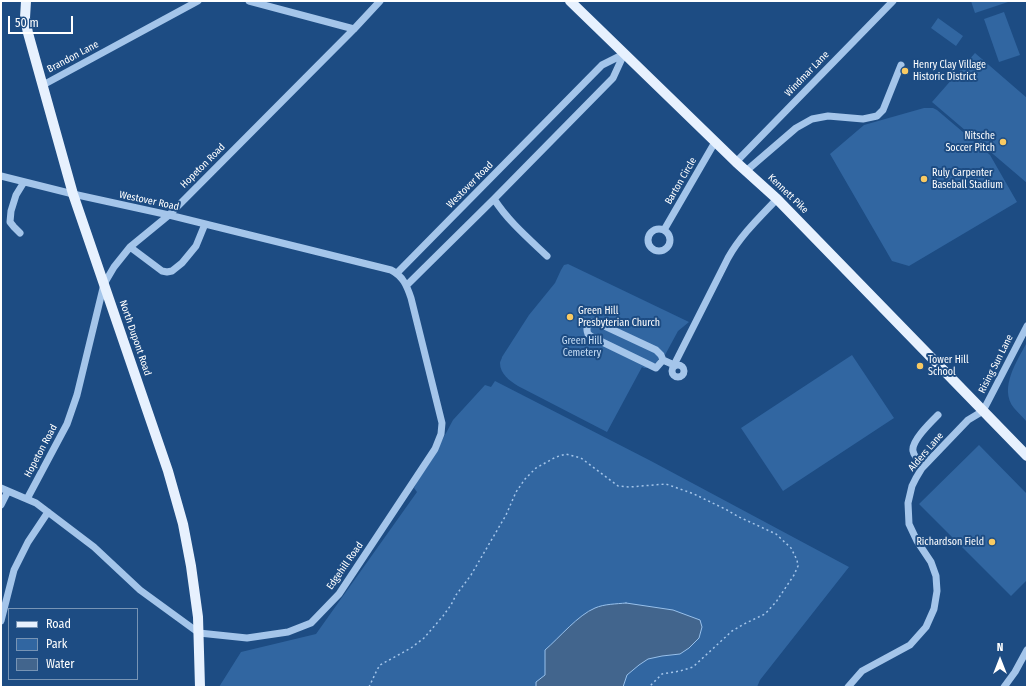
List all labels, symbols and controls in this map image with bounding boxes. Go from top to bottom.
scale bar [10,8,75,34]
text: 50 m [15,16,39,30]
street label: Brandon Lane [45,38,101,76]
street label: Windmar Lane [782,49,832,99]
place label: Henry Clay Village Historic District [913,59,986,82]
marker: Henry Clay Village Historic District [900,66,910,76]
place label: Nitsche Soccer Pitch [945,130,995,154]
marker: Nitsche Soccer Pitch [998,137,1008,147]
street label: Hopeton Road [178,141,228,191]
street label: Barton Circle [663,155,699,207]
street label: Westover Road [444,159,496,211]
place label: Ruly Carpenter Baseball Stadium [932,167,1003,190]
street label: Kennett Pike [765,172,811,216]
marker: Ruly Carpenter Baseball Stadium [919,174,929,184]
street label: Westover Road [118,189,180,213]
street label: North Dupont Road [116,299,154,377]
place label: Green Hill Presbyterian Church [578,305,660,328]
marker: Green Hill Presbyterian Church [565,312,575,322]
street label: Rising Sun Lane [976,333,1016,395]
park label: Green Hill Cemetery [562,335,602,358]
place label: Tower Hill School [928,354,969,378]
marker: Tower Hill School [915,361,925,371]
street label: Hopeton Road [22,422,60,480]
street label: Alders Lane [906,430,946,474]
place label: Richardson Field [916,536,984,548]
marker: Richardson Field [987,537,997,547]
street label: Edgehill Road [324,540,366,592]
legend [8,608,138,680]
text: Road [46,617,71,631]
text: Park [46,637,67,651]
north arrow [980,640,1020,680]
text: N [997,641,1003,654]
text: Water [46,657,74,671]

